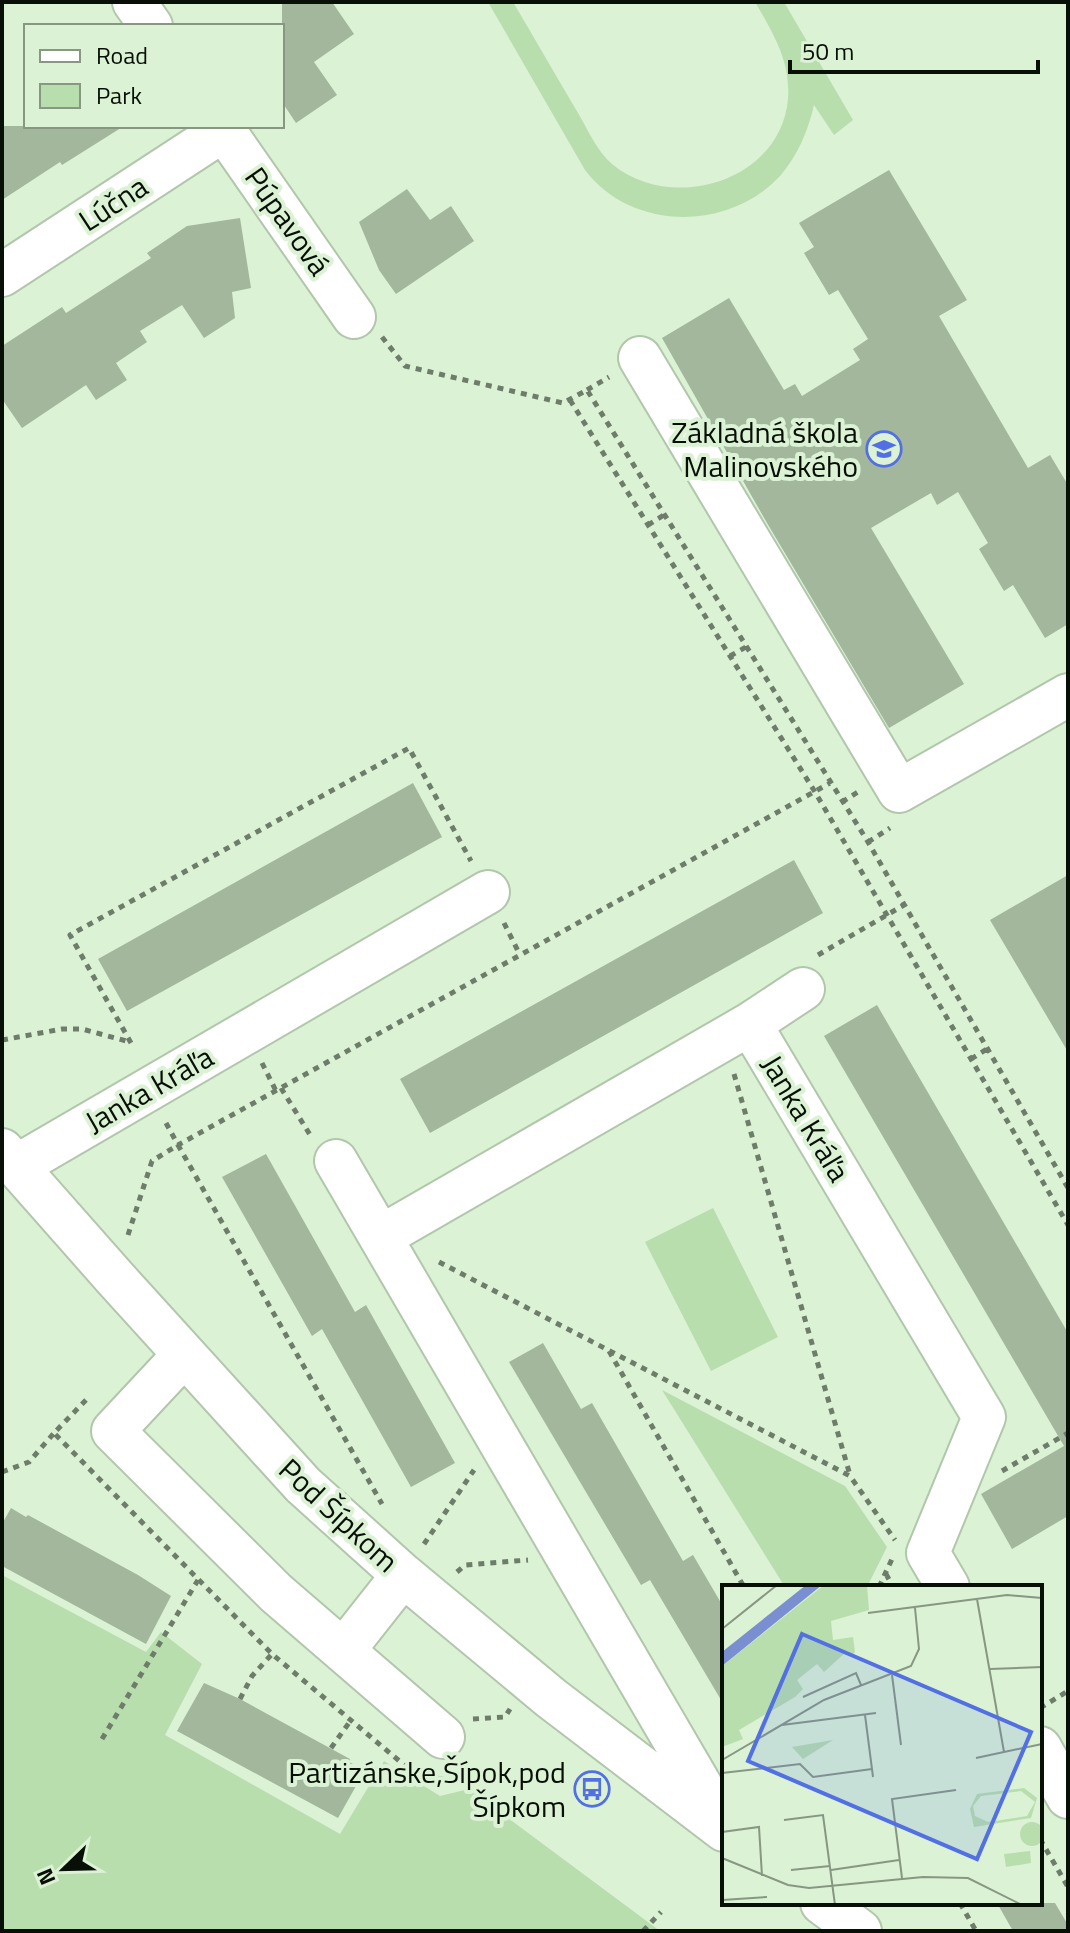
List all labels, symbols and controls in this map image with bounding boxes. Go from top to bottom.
legend [24,24,284,128]
scale bar [790,24,1038,74]
text: 50 m [802,33,854,69]
text: Road [96,37,148,73]
text: Park [96,77,142,113]
street label: Púpavová [234,157,342,285]
street label: Lúčna [69,163,157,243]
place label: Základná škola Malinovského [671,409,858,489]
school or university icon: Základná škola Malinovského [865,430,903,468]
street label: Janka Kráľa [76,1034,222,1144]
street label: Janka Kráľa [750,1046,862,1190]
street label: Pod Šípkom [269,1447,409,1583]
inset map [722,1585,1042,1905]
place label: Partizánske,Šípok,pod Šípkom [288,1749,566,1829]
bus stop icon: Partizánske,Šípok,pod Šípkom [573,1770,611,1808]
north arrow [24,1829,104,1909]
text: N [27,1863,64,1890]

